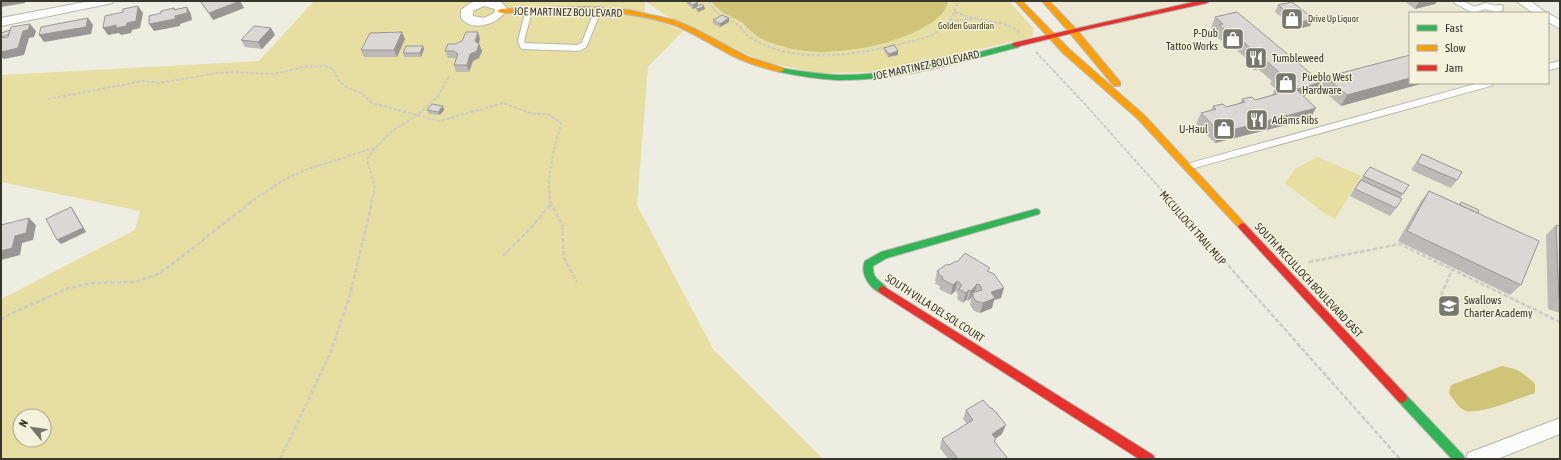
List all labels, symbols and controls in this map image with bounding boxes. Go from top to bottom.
street label: JOE MARTINEZ BOULEVARD [513,5,623,19]
shop icon: Drive Up Liquor [1279,6,1305,32]
legend [1409,12,1549,84]
place label: Drive Up Liquor [1308,14,1359,24]
park label: Golden Guardian [938,21,994,31]
text: Fast [1445,21,1463,35]
shop icon: P-Dub Tattoo Works [1220,26,1246,52]
place label: P-Dub Tattoo Works [1166,27,1218,52]
text: Slow [1445,41,1466,55]
restaurant icon: Tumbleweed [1243,45,1269,71]
street label: JOE MARTINEZ BOULEVARD [871,48,981,82]
place label: Tumbleweed [1272,52,1324,64]
text: Jam [1445,61,1463,75]
shop icon: Pueblo West Hardware [1273,70,1299,96]
place label: Pueblo West Hardware [1302,71,1352,96]
restaurant icon: Adams Ribs [1244,107,1270,133]
place label: Adams Ribs [1272,114,1318,126]
shop icon: U-Haul [1211,116,1237,142]
place label: U-Haul [1179,123,1208,135]
street label: MCCULLOCH TRAIL MUP [1157,188,1229,268]
street label: SOUTH MCCULLOCH BOULEVARD EAST [1253,220,1365,340]
street label: SOUTH VILLA DEL SOL COURT [883,272,987,345]
school or university icon: Swallows Charter Academy [1436,293,1462,319]
place label: Swallows Charter Academy [1464,294,1533,319]
north arrow [12,408,52,448]
text: N [16,417,30,429]

